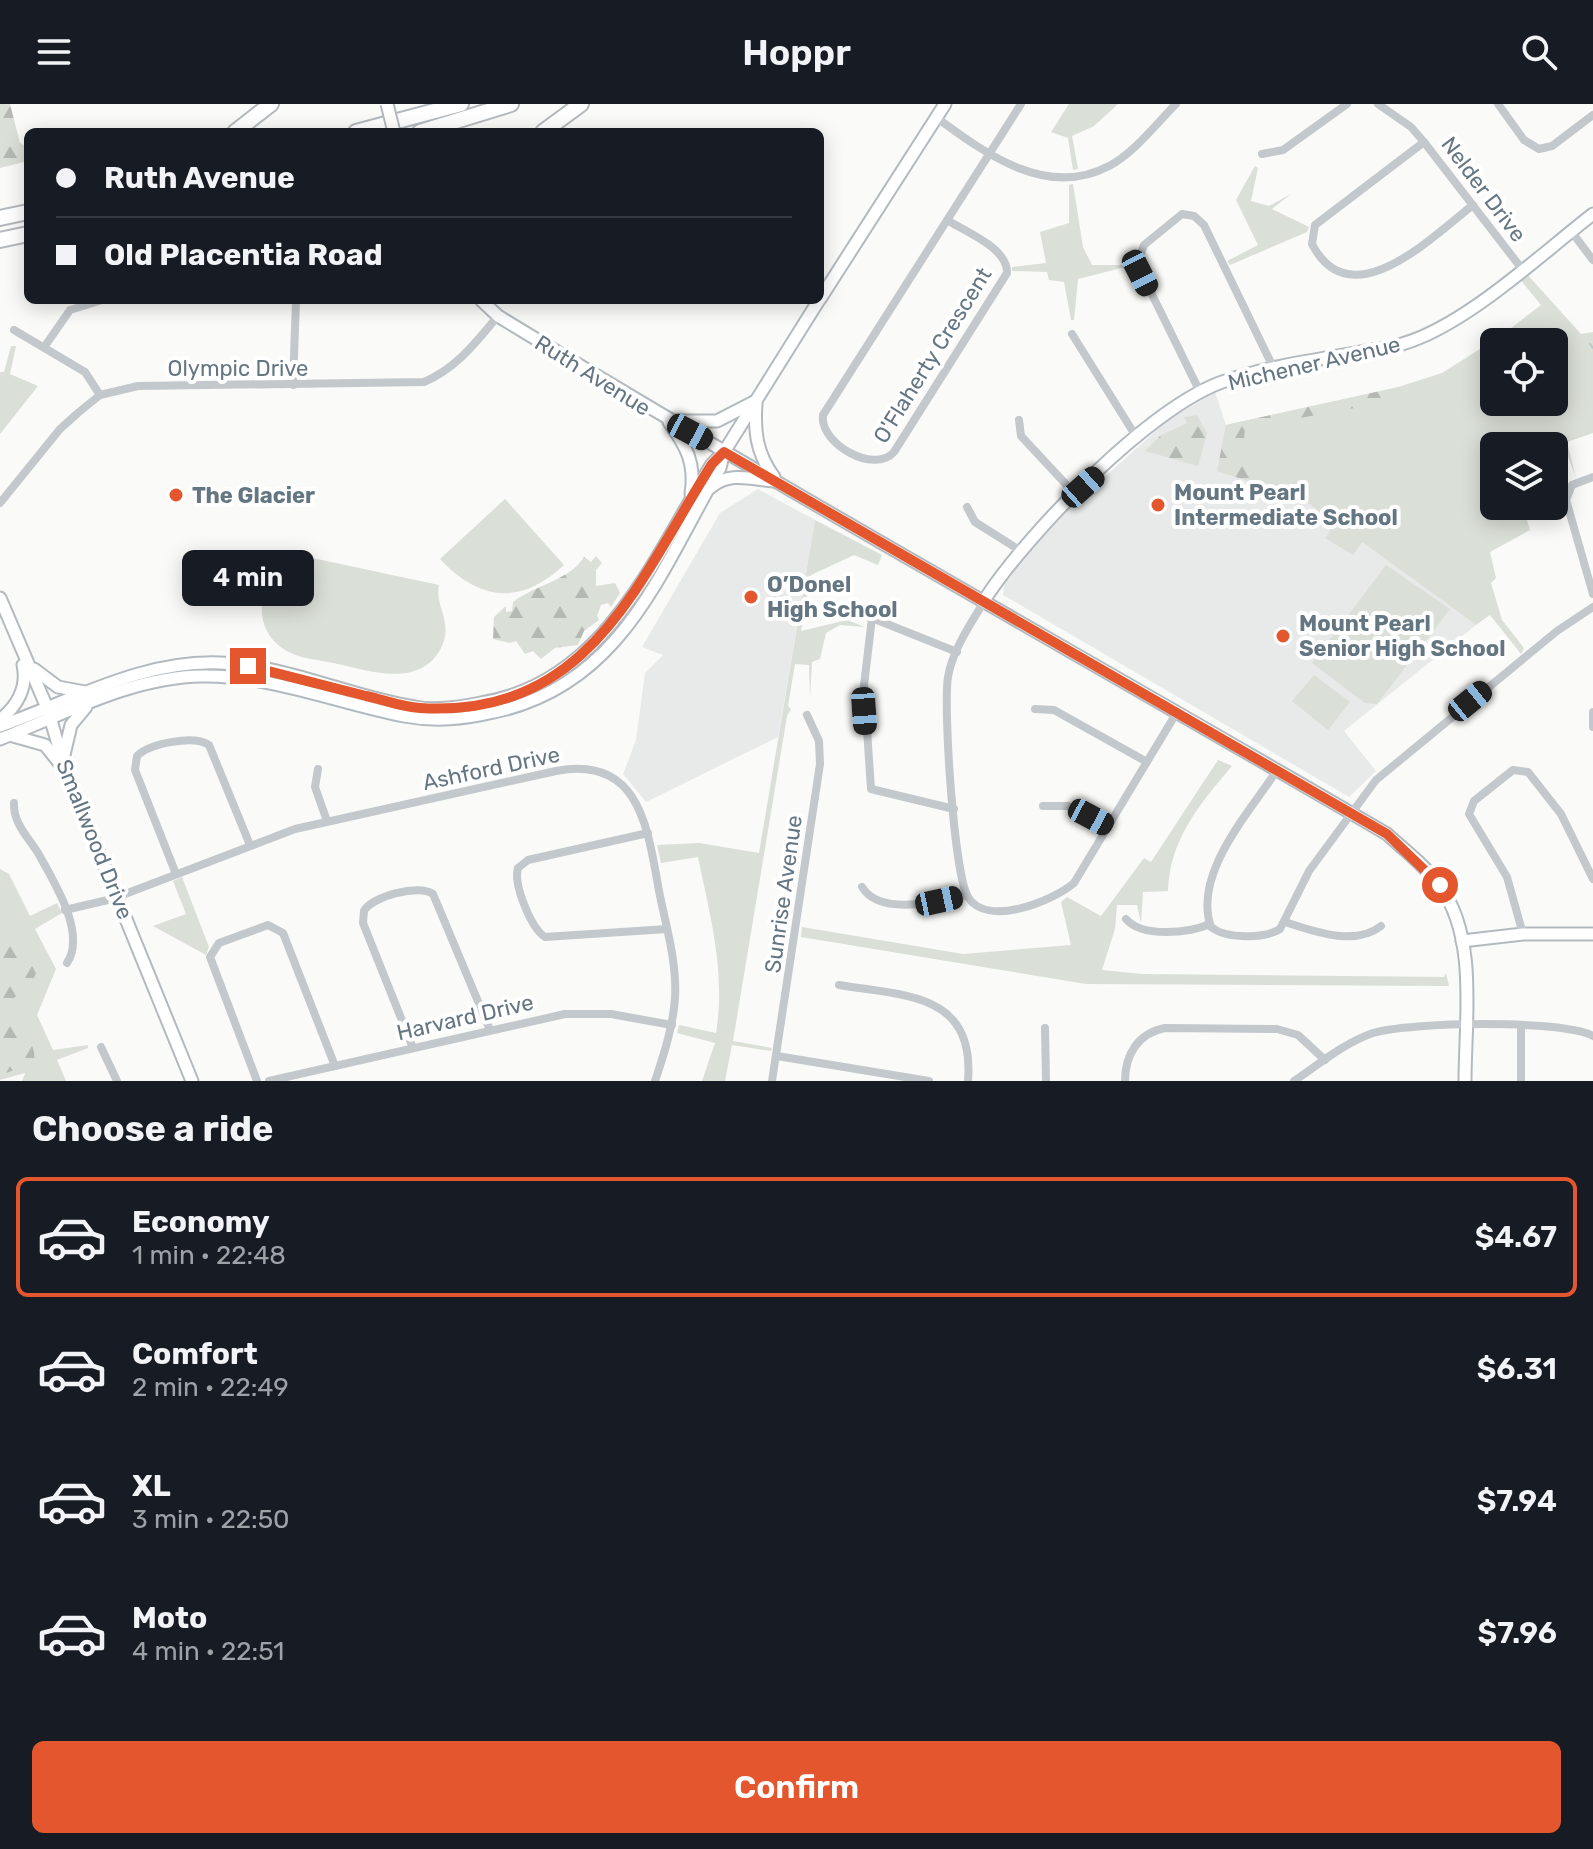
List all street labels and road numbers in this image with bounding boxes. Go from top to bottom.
street label: Nelder Drive [1435,131,1532,247]
street label: O'Flaherty Crescent [867,262,998,448]
street label: Ruth Avenue [530,329,656,422]
street label: Michener Avenue [1225,331,1403,396]
street label: Olympic Drive [168,355,308,382]
street label: Ashford Drive [420,741,562,796]
street label: Smallwood Drive [50,755,139,923]
street label: Sunrise Avenue [759,813,808,975]
street label: Harvard Drive [394,989,536,1046]

